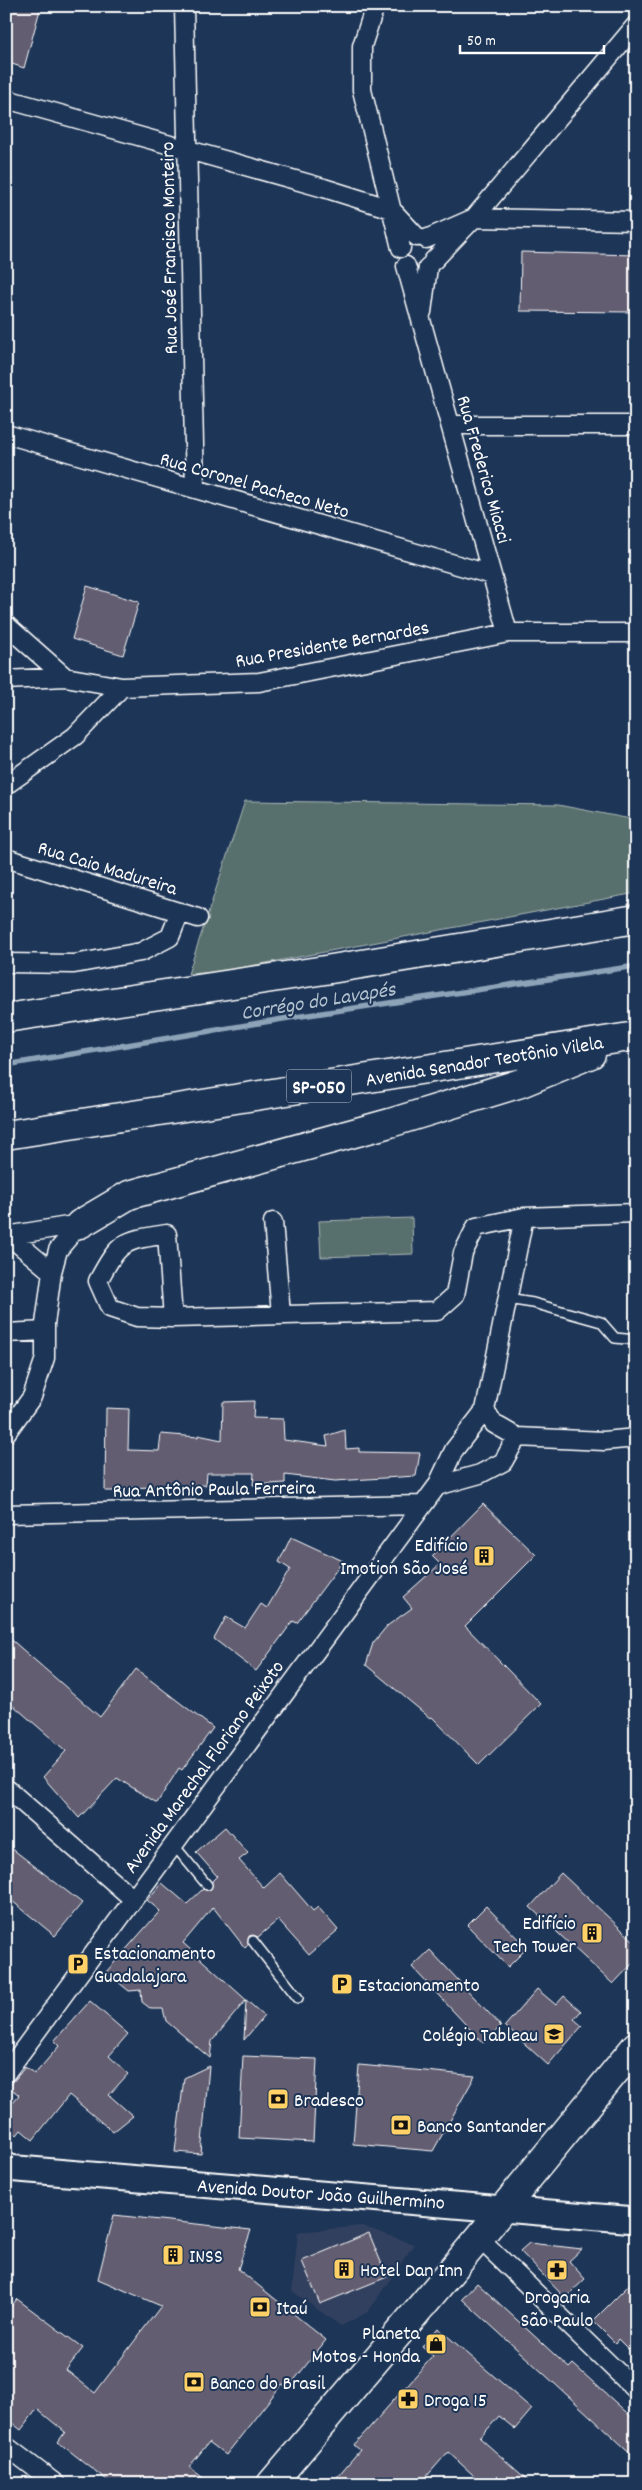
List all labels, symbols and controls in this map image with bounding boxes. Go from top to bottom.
scale bar [460,22,603,54]
text: 50 m [467,31,496,53]
street label: Rua José Francisco Monteiro [155,141,187,355]
street label: Rua Frederico Miacci [448,393,517,547]
street label: Rua Coronel Pacheco Neto [156,446,352,527]
street label: Rua Presidente Bernardes [233,615,432,677]
street label: Rua Caio Madureira [34,835,181,905]
water label: Corrégo do Lavapés [239,976,399,1030]
street label: Avenida Senador Teotônio Vilela [364,1030,606,1096]
road number: SP-050 [286,1070,352,1102]
street label: Rua Antônio Paula Ferreira [112,1475,316,1507]
place label: Edifício Imotion São José [340,1533,468,1584]
building icon: Edifício Imotion São José [472,1544,496,1568]
street label: Avenida Marechal Floriano Peixoto [118,1655,292,1880]
place label: Edifício Tech Tower [493,1911,577,1962]
building icon: Edifício Tech Tower [580,1921,604,1945]
place label: Estacionamento Guadalajara [94,1941,216,1992]
parking icon: Estacionamento Guadalajara [66,1952,90,1976]
parking icon: Estacionamento [330,1972,354,1996]
place label: Estacionamento [358,1973,480,2001]
school or university icon: Colégio Tableau [542,2022,566,2046]
place label: Colégio Tableau [422,2023,538,2051]
bank icon: Bradesco [266,2087,290,2111]
place label: Bradesco [294,2088,364,2116]
bank icon: Banco Santander [389,2113,413,2137]
place label: Banco Santander [417,2114,546,2142]
street label: Avenida Doutor João Guilhermino [196,2173,446,2219]
building icon: INSS [161,2243,185,2267]
place label: INSS [189,2244,223,2272]
building icon: Hotel Dan Inn [332,2257,356,2281]
place label: Hotel Dan Inn [360,2258,463,2286]
pharmacy icon: Drogaria São Paulo [545,2258,569,2282]
place label: Drogaria São Paulo [520,2285,594,2336]
bank icon: Itaú [248,2295,272,2319]
place label: Itaú [276,2296,308,2324]
place label: Planeta Motos - Honda [312,2321,421,2372]
shop icon: Planeta Motos - Honda [424,2332,448,2356]
bank icon: Banco do Brasil [182,2370,206,2394]
place label: Banco do Brasil [210,2371,326,2399]
pharmacy icon: Droga 15 [396,2387,420,2411]
place label: Droga 15 [424,2388,487,2416]

